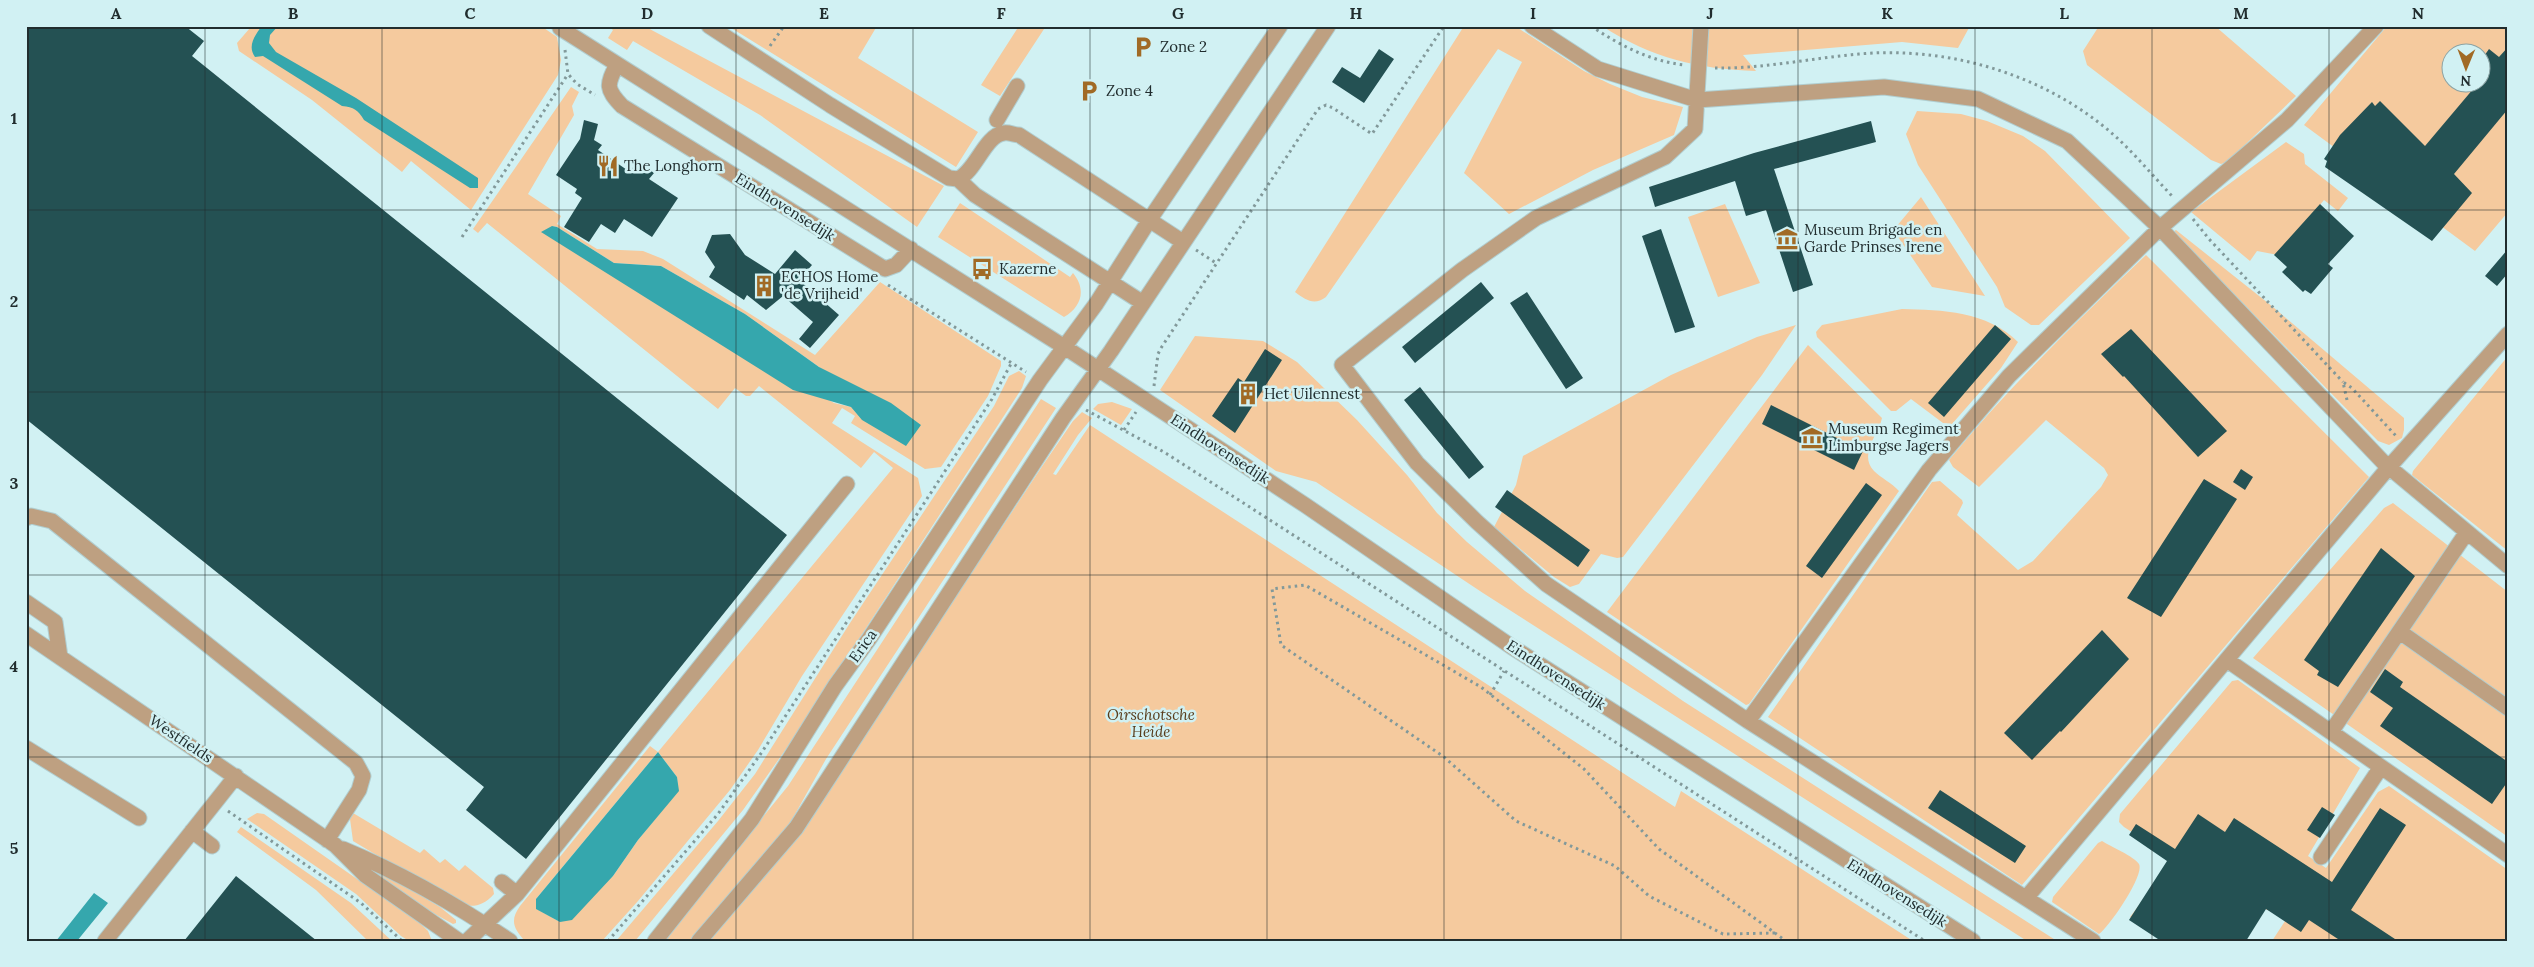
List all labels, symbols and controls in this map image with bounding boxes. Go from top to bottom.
text: A [111,3,122,23]
text: B [288,3,299,23]
text: C [464,3,476,23]
text: D [641,3,653,23]
text: E [819,3,829,23]
text: F [996,3,1006,23]
text: G [1172,3,1184,23]
text: H [1350,3,1363,23]
text: I [1530,3,1536,23]
text: J [1706,3,1714,23]
text: K [1881,3,1893,23]
text: L [2059,3,2069,23]
text: M [2233,3,2249,23]
text: N [2412,3,2424,23]
parking icon: Zone 2 [1130,34,1156,60]
place label: Zone 2 [1160,37,1207,56]
north arrow [2442,42,2492,92]
text: N [2460,72,2471,90]
parking icon: Zone 4 [1076,78,1102,104]
place label: Zone 4 [1106,81,1153,100]
text: 1 [11,108,17,128]
restaurant icon: The Longhorn [595,153,621,179]
place label: The Longhorn [624,156,723,175]
street label: Eindhovensedijk [732,168,839,245]
place label: Museum Brigade en Garde Prinses Irene [1804,220,1942,256]
museum icon: Museum Brigade en Garde Prinses Irene [1774,226,1800,252]
bus stop icon: Kazerne [969,256,995,282]
place label: Kazerne [999,259,1056,278]
place label: ECHOS Home 'de Vrijheid' [781,267,878,303]
building icon: ECHOS Home 'de Vrijheid' [751,273,777,299]
text: 2 [10,291,18,311]
building icon: Het Uilennest [1235,381,1261,407]
place label: Het Uilennest [1264,384,1360,403]
street label: Eindhovensedijk [1167,410,1273,488]
place label: Museum Regiment Limburgse Jagers [1828,419,1959,455]
museum icon: Museum Regiment Limburgse Jagers [1799,425,1825,451]
text: 3 [10,473,19,493]
street label: Erica [845,625,881,666]
street label: Eindhovensedijk [1503,636,1609,714]
text: 4 [10,656,19,676]
park label: Oirschotsche Heide [1107,705,1195,741]
street label: Westfields [146,710,217,767]
text: 5 [10,838,19,858]
street label: Eindhovensedijk [1844,854,1951,931]

